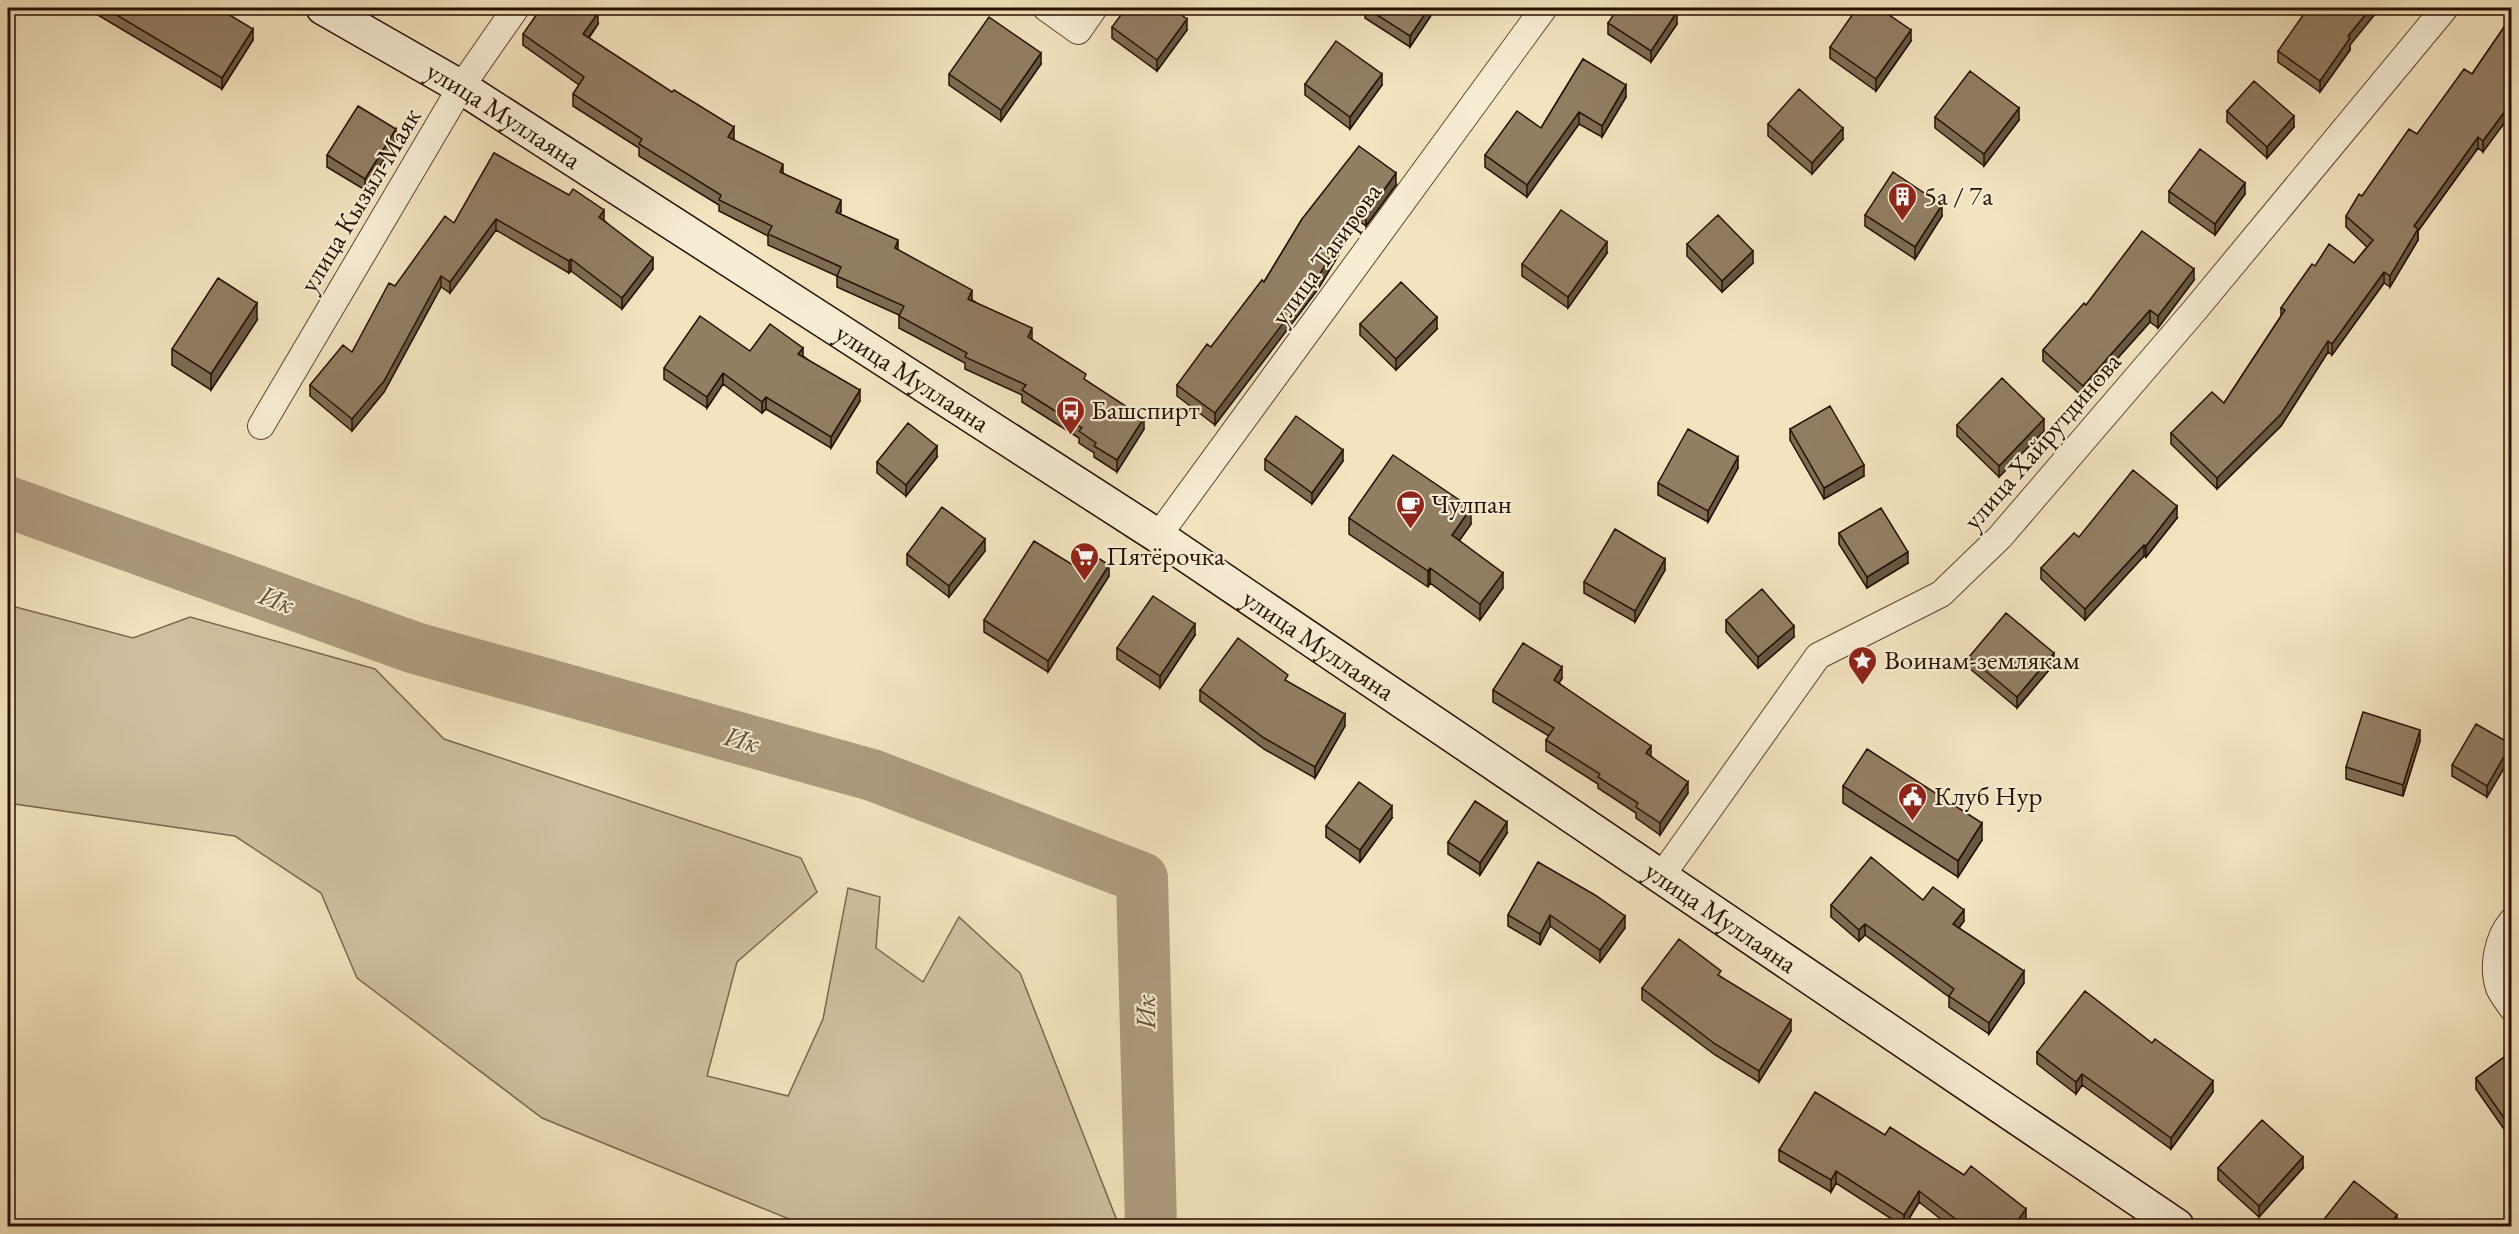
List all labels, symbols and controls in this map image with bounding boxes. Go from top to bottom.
street label: улица Муллаяна [420,53,588,177]
street label: улица Кызыл-Маяк [291,101,429,299]
street label: улица Тагирова [1262,175,1389,332]
place label: 5а / 7а [1924,178,1993,213]
building icon: 5а / 7а [1887,180,1919,222]
street label: улица Муллаяна [829,315,997,440]
street label: улица Хайрутдинова [1955,344,2129,537]
place label: Башспирт [1091,392,1200,427]
bus stop icon: Башспирт [1054,394,1086,436]
place label: Чулпан [1431,486,1512,521]
cafe icon: Чулпан [1394,488,1426,530]
place label: Пятёрочка [1106,538,1225,573]
supermarket icon: Пятёрочка [1069,540,1101,582]
water label: Ик [254,576,300,622]
street label: улица Муллаяна [1236,580,1402,708]
place label: Воинам-землякам [1884,642,2080,677]
place icon: Воинам-землякам [1847,644,1879,686]
water label: Ик [720,717,764,761]
place label: Клуб Нур [1934,778,2043,813]
public building icon: Клуб Нур [1897,780,1929,822]
street label: улица Муллаяна [1638,853,1804,981]
water label: Ик [1127,994,1163,1031]

